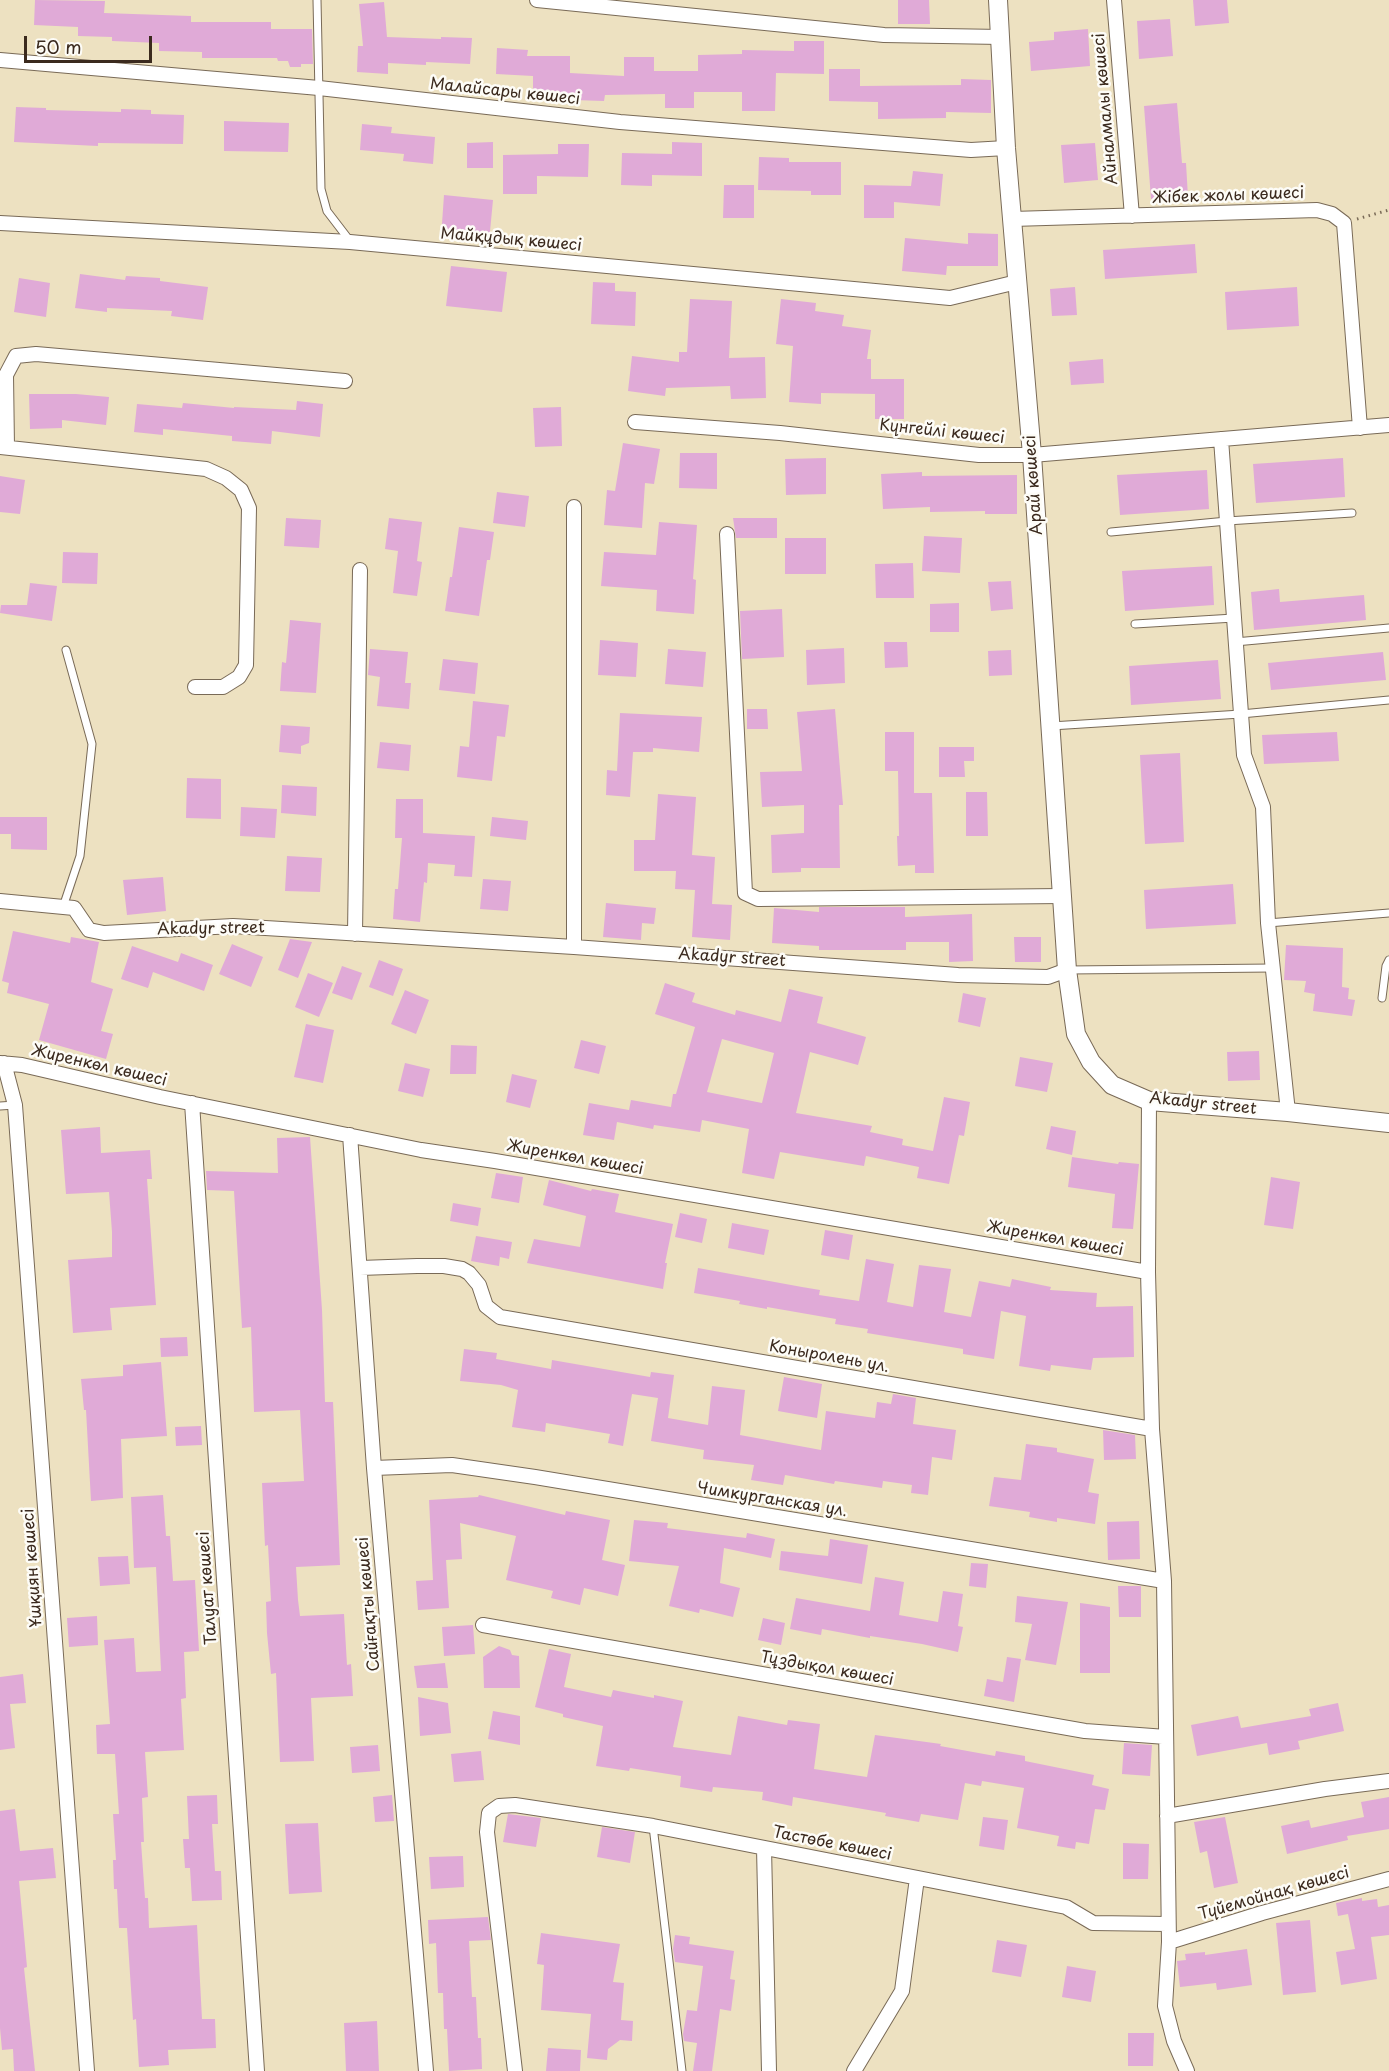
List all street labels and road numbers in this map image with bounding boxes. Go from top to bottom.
street label: Айналмалы көшесі [1090,32,1122,186]
street label: Малайсары көшесі [429,75,581,109]
street label: Жібек жолы көшесі [1151,184,1305,208]
street label: Майқұдық көшесі [440,224,582,256]
street label: Күнгейлі көшесі [879,416,1005,448]
street label: Арай көшесі [1021,434,1047,536]
street label: Akadyr street [157,918,265,940]
street label: Akadyr street [678,945,786,971]
street label: Жиренкөл көшесі [29,1041,169,1091]
street label: Akadyr street [1149,1089,1257,1119]
street label: Жиренкөл көшесі [505,1137,645,1179]
street label: Жиренкөл көшесі [985,1218,1125,1260]
street label: Коныролень ул. [767,1337,891,1377]
street label: Чимкурганская ул. [695,1479,849,1521]
street label: Ұшқиян көшесі [19,1508,47,1628]
street label: Талуат көшесі [194,1531,222,1645]
street label: Сайғақты көшесі [354,1536,384,1672]
street label: Тұздықол көшесі [759,1648,895,1690]
street label: Тастөбе көшесі [771,1823,893,1865]
street label: Түйемойнақ көшесі [1196,1863,1352,1925]

